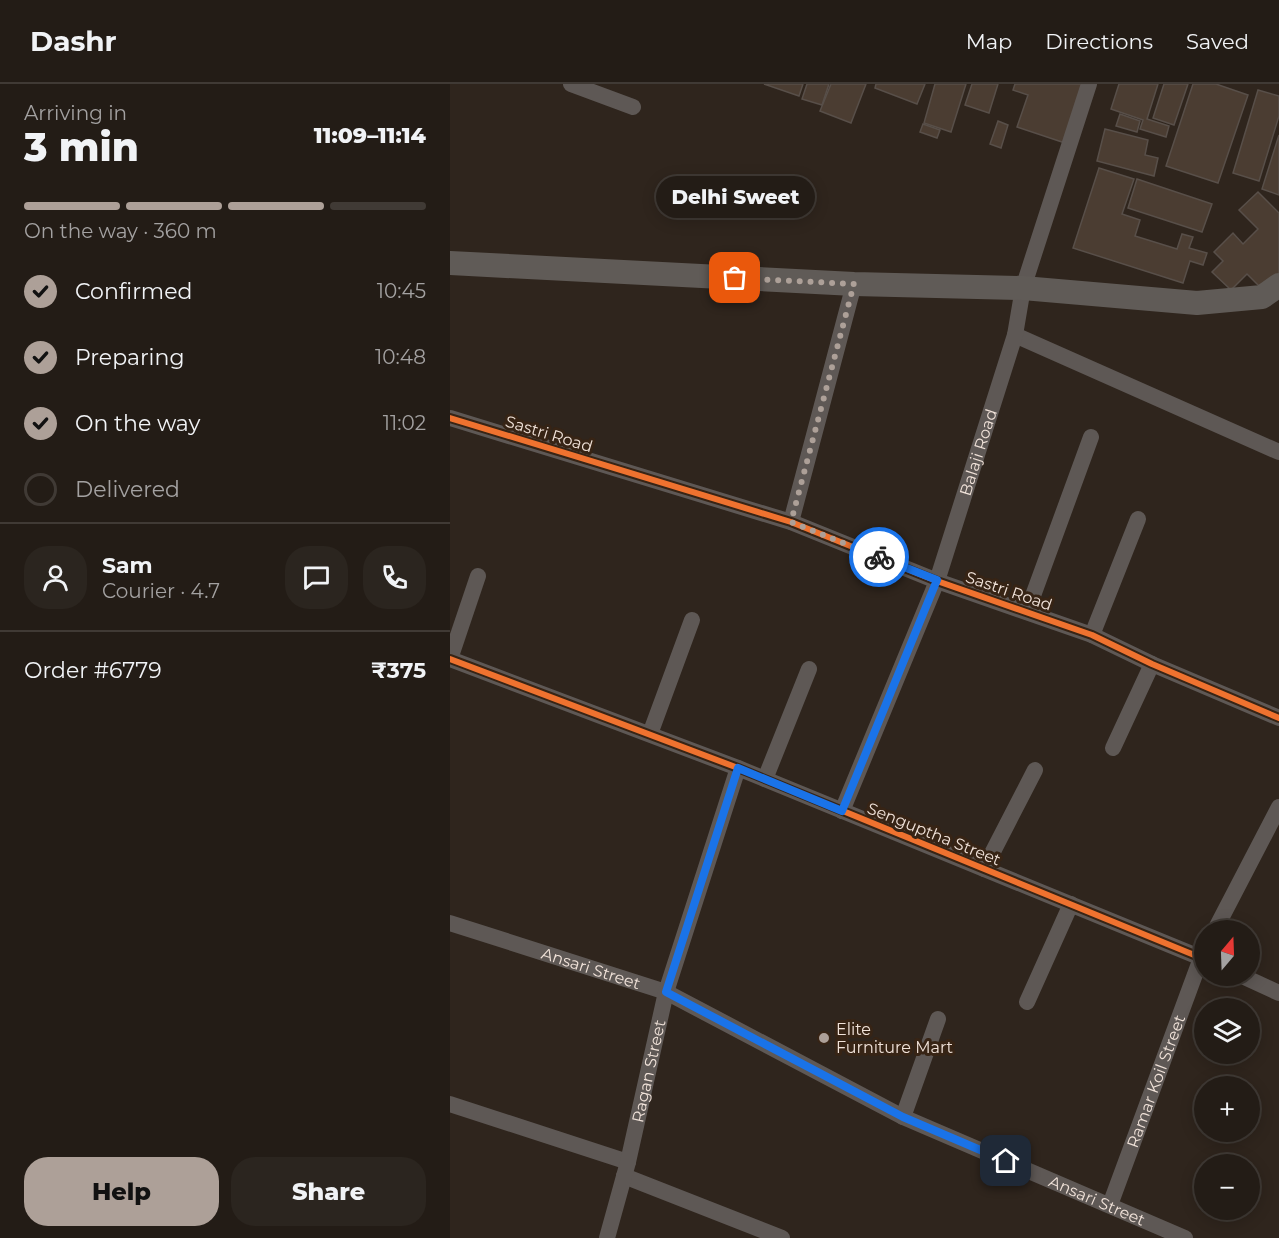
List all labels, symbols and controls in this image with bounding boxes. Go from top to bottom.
text: Dashr [30,24,117,58]
text: Map [966,29,1012,54]
text: Directions [1045,29,1153,54]
text: Saved [1186,29,1249,54]
text: Arriving in [24,101,127,125]
text: 11:09–11:14 [314,122,426,149]
text: 3 min [24,123,139,171]
callout: Delhi Sweet [656,176,814,218]
text: Delhi Sweet [672,185,799,209]
text: On the way · 360 m [24,219,217,243]
pin [709,252,760,303]
icon: bag [718,261,751,294]
icon: check [24,275,57,308]
text: Confirmed [75,278,192,305]
text: 10:45 [377,279,426,303]
icon: check [24,341,57,374]
text: Preparing [75,344,184,371]
text: 10:48 [375,345,426,369]
street label: Balaji Road [955,406,1001,498]
icon: check [24,407,57,440]
text: On the way [75,410,200,437]
text: 11:02 [383,411,426,435]
street label: Sastri Road [503,412,595,456]
text: Delivered [75,476,180,503]
courier [849,527,909,587]
icon: bike [863,541,896,574]
button: person [24,546,87,609]
button: chat [285,546,348,609]
button: phone [363,546,426,609]
text: Sam [102,552,153,579]
street label: Sastri Road [963,567,1055,615]
text: Courier · 4.7 [102,579,220,603]
text: Order #6779 [24,657,162,684]
text: ₹375 [371,657,426,684]
street label: Senguptha Street [865,799,1004,870]
north arrow [1194,920,1260,986]
map controls [1194,920,1260,1220]
street label: Ansari Street [539,943,643,993]
button: layers [1194,998,1260,1064]
street label: Ramar Koil Street [1122,1012,1189,1150]
street label: Ragan Street [628,1017,669,1124]
place label: Elite Furniture Mart [836,1020,954,1057]
marker: Elite Furniture Mart [817,1031,831,1045]
button: + [1194,1076,1260,1142]
pin [980,1135,1031,1186]
icon: home [989,1144,1022,1177]
button: − [1194,1154,1260,1220]
button: Help [24,1157,219,1226]
button: Share [231,1157,426,1226]
street label: Ansari Street [1046,1171,1149,1230]

